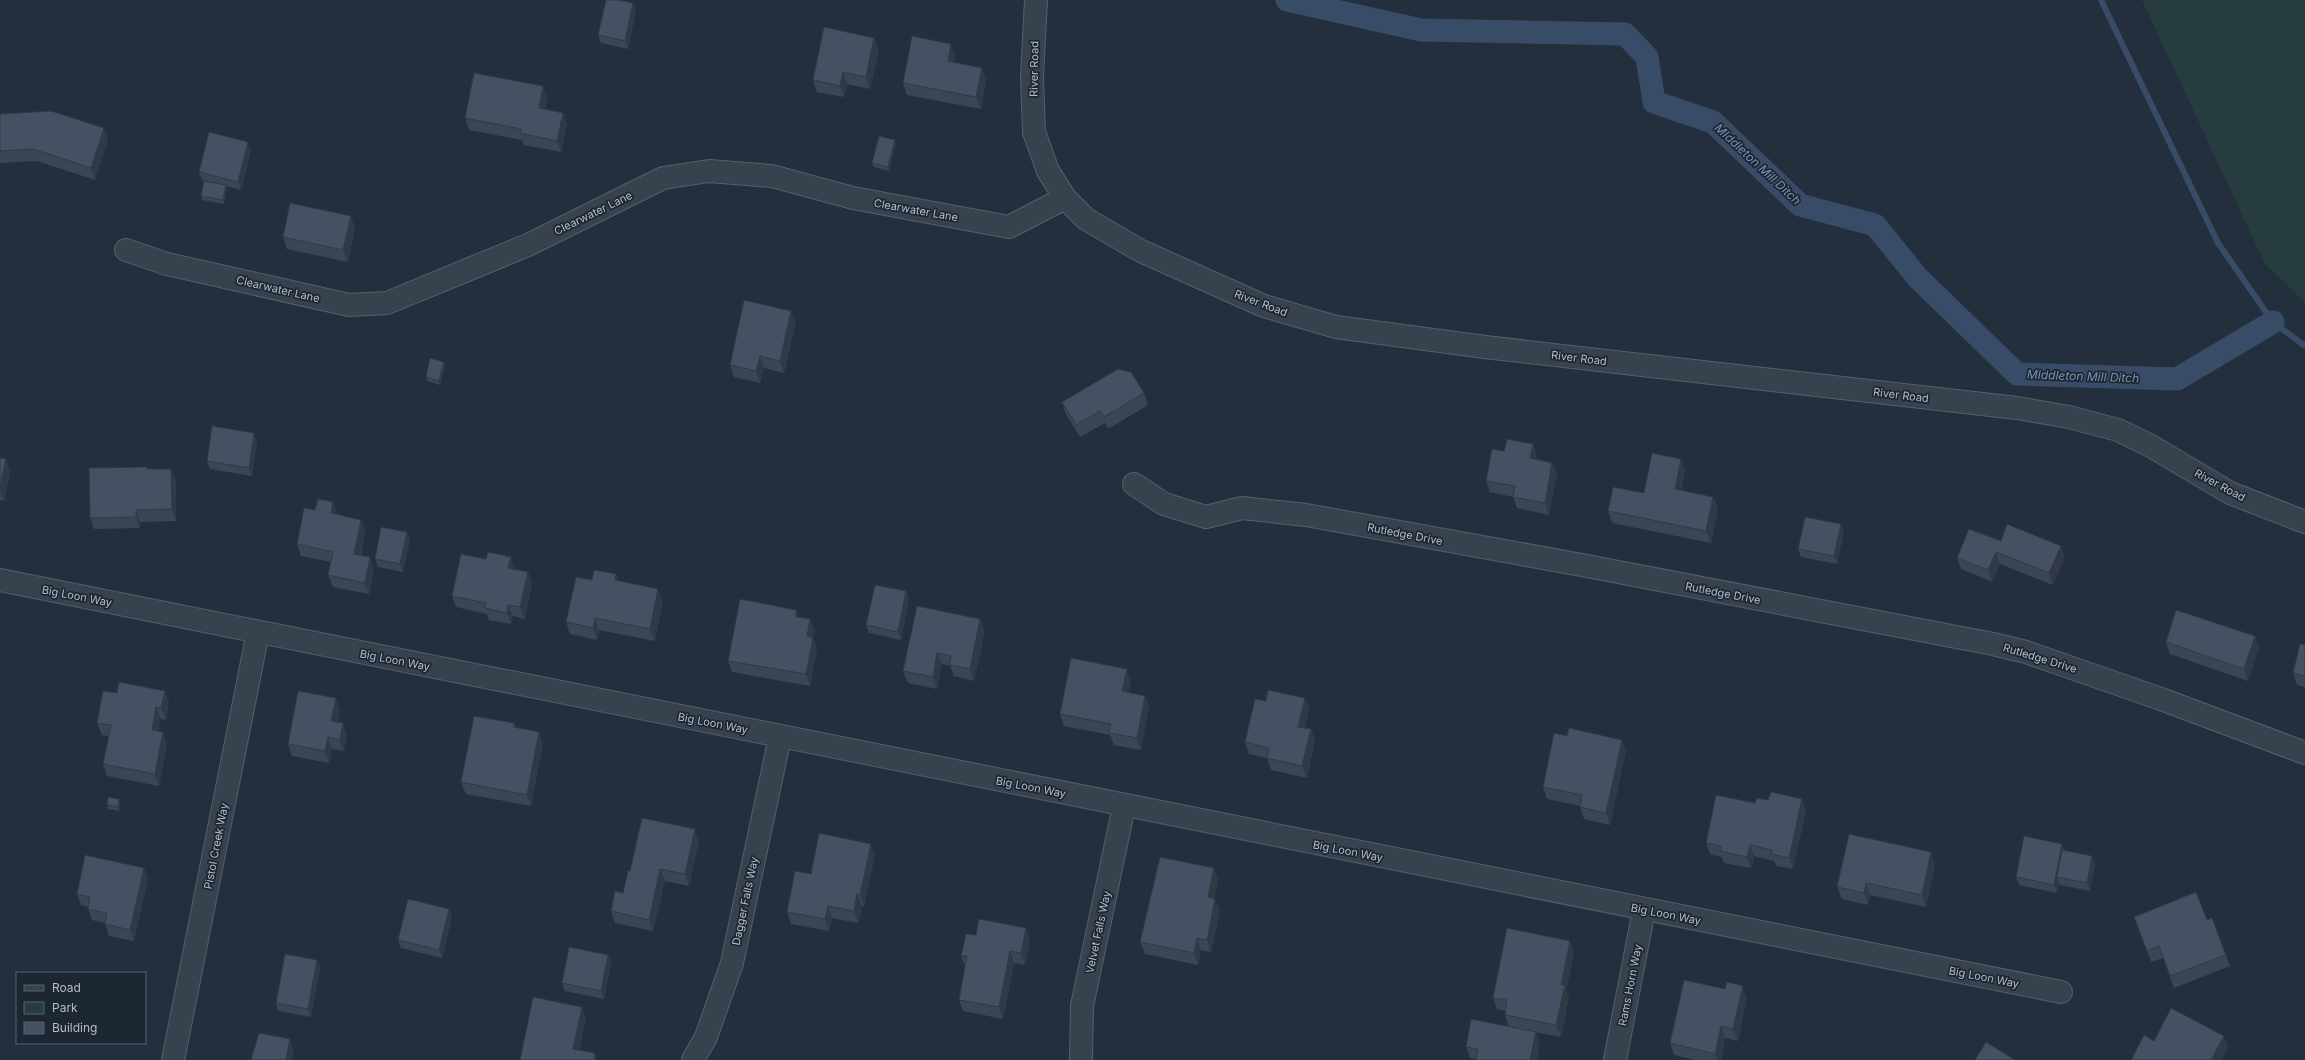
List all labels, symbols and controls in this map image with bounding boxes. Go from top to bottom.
street label: River Road [1027,41,1041,97]
water label: MIddleton Mill Ditch [1712,120,1804,208]
street label: Clearwater Lane [552,188,634,238]
street label: Clearwater Lane [873,196,959,224]
street label: Clearwater Lane [235,273,321,305]
street label: River Road [1232,286,1290,320]
street label: River Road [1550,348,1608,368]
water label: MIddleton Mill Ditch [2027,367,2139,385]
street label: River Road [1872,385,1930,405]
street label: River Road [2192,466,2248,504]
street label: Rutledge Drive [1366,520,1444,548]
street label: Rutledge Drive [1684,579,1762,607]
street label: Big Loon Way [41,582,113,610]
street label: Rutledge Drive [2001,640,2079,676]
street label: Big Loon Way [359,646,431,674]
street label: Big Loon Way [677,709,749,737]
street label: Big Loon Way [995,773,1067,801]
street label: Pistol Creek Way [201,802,231,890]
street label: Big Loon Way [1312,837,1384,865]
street label: Dagger Falls Way [729,855,761,947]
street label: Velvet Falls Way [1082,889,1114,975]
street label: Big Loon Way [1630,900,1702,928]
street label: Rams Horn Way [1615,943,1645,1027]
street label: Big Loon Way [1948,963,2020,991]
legend [16,972,146,1044]
text: Road [52,980,81,995]
text: Park [52,1000,78,1015]
text: Building [52,1020,97,1035]

